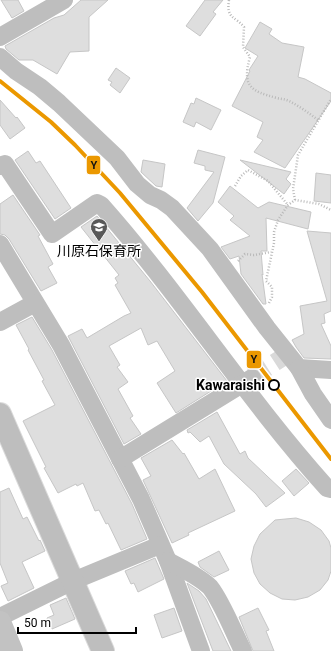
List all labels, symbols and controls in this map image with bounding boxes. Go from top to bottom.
line badge: Y [86,155,101,175]
text: Y [91,159,98,172]
school or university icon: 川原石保育所 [89,217,109,242]
place label: 川原石保育所 [57,243,141,259]
line badge: Y [246,350,262,369]
text: Y [251,353,258,366]
place label: Kawaraishi [196,377,265,393]
marker: Kawaraishi [268,379,280,391]
scale bar [18,609,136,635]
text: 50 m [24,616,51,630]

